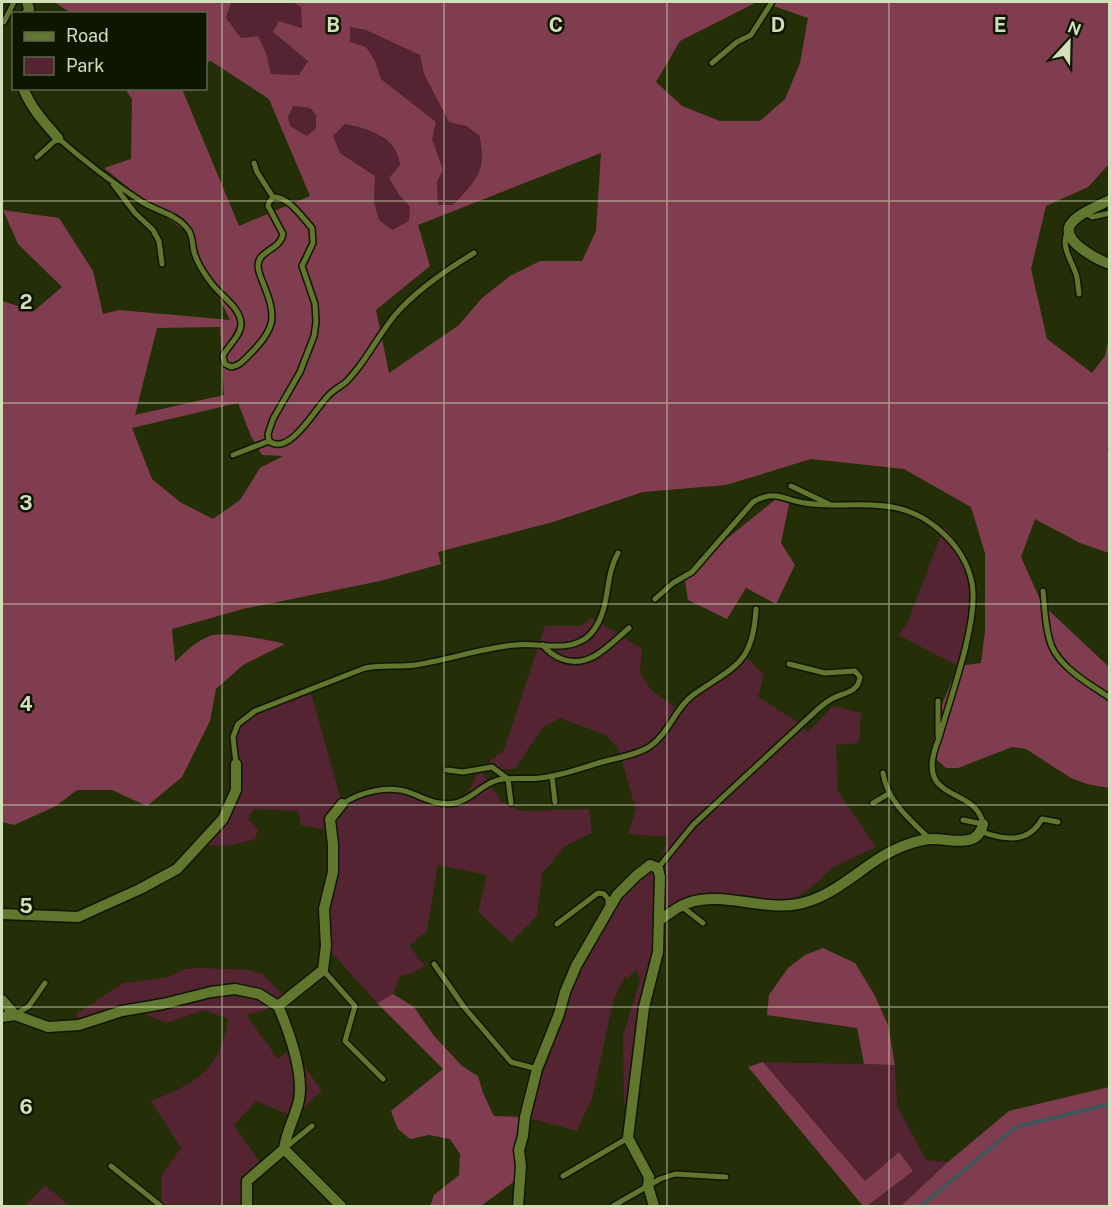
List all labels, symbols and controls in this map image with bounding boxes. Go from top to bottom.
legend [12,12,207,90]
north arrow [1039,12,1099,72]
text: B [326,13,340,37]
text: C [549,13,563,37]
text: D [771,13,785,37]
text: E [994,13,1006,37]
text: N [1065,17,1084,40]
text: Road [66,25,109,46]
text: Park [66,55,104,76]
text: 2 [20,290,32,314]
text: 3 [19,491,33,515]
text: 4 [19,692,33,716]
text: 5 [19,894,33,918]
text: 6 [19,1095,33,1119]

